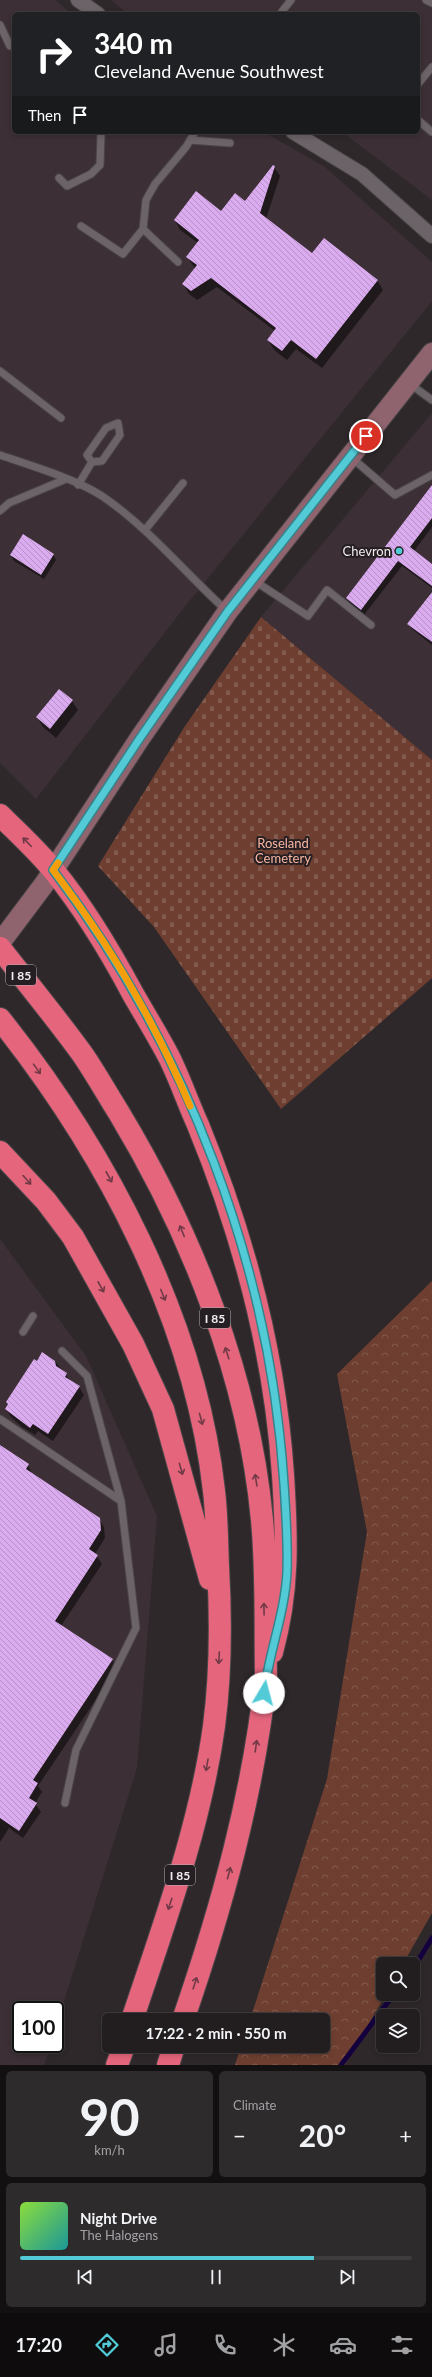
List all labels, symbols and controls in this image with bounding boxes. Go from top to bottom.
text: 340 m [94,26,173,60]
icon: right [28,28,80,80]
text: Cleveland Avenue Southwest [94,60,324,82]
icon: arrive [69,104,91,126]
text: Then [28,106,61,124]
pin [349,419,383,453]
icon: arrive [355,425,377,447]
place label: Chevron [343,543,391,559]
marker: Chevron [394,546,404,556]
park label: Roseland Cemetery [255,835,311,866]
one-way arrow [22,837,32,847]
road number: I 85 [6,965,36,985]
one-way arrow [33,1063,41,1074]
one-way arrow [105,1171,113,1183]
one-way arrow [22,1175,32,1185]
one-way arrow [178,1225,186,1237]
one-way arrow [98,1280,106,1292]
one-way arrow [160,1289,168,1301]
road number: I 85 [200,1308,230,1328]
one-way arrow [223,1347,230,1360]
one-way arrow [198,1413,206,1426]
one-way arrow [178,1462,185,1475]
one-way arrow [252,1473,260,1486]
one-way arrow [261,1603,268,1616]
one-way arrow [215,1651,223,1664]
position arrow [243,1672,285,1714]
one-way arrow [252,1740,260,1753]
one-way arrow [203,1758,211,1771]
road number: I 85 [165,1865,195,1885]
one-way arrow [226,1867,233,1880]
one-way arrow [166,1897,173,1910]
map controls [376,1957,420,2053]
button: search [376,1957,420,2001]
one-way arrow [192,1977,199,1990]
speed limit sign: 100 [12,2001,64,2053]
button: layers [376,2009,420,2053]
text: 17:22 · 2 min · 550 m [146,2024,286,2042]
text: 90 [79,2085,140,2147]
text: Climate [233,2097,276,2113]
text: 20° [299,2117,346,2153]
text: − [233,2122,246,2149]
text: + [399,2122,412,2149]
text: km/h [94,2142,125,2158]
text: Night Drive [80,2209,157,2227]
text: The Halogens [80,2227,158,2243]
icon: previous [74,2266,96,2288]
icon: pause [205,2266,227,2288]
icon: next [336,2266,358,2288]
icon: directions [93,2331,121,2359]
icon: music [152,2331,180,2359]
icon: phone [211,2331,239,2359]
icon: climate [270,2331,298,2359]
icon: car [329,2331,357,2359]
icon: filters [388,2331,416,2359]
text: 17:20 [16,2334,62,2356]

